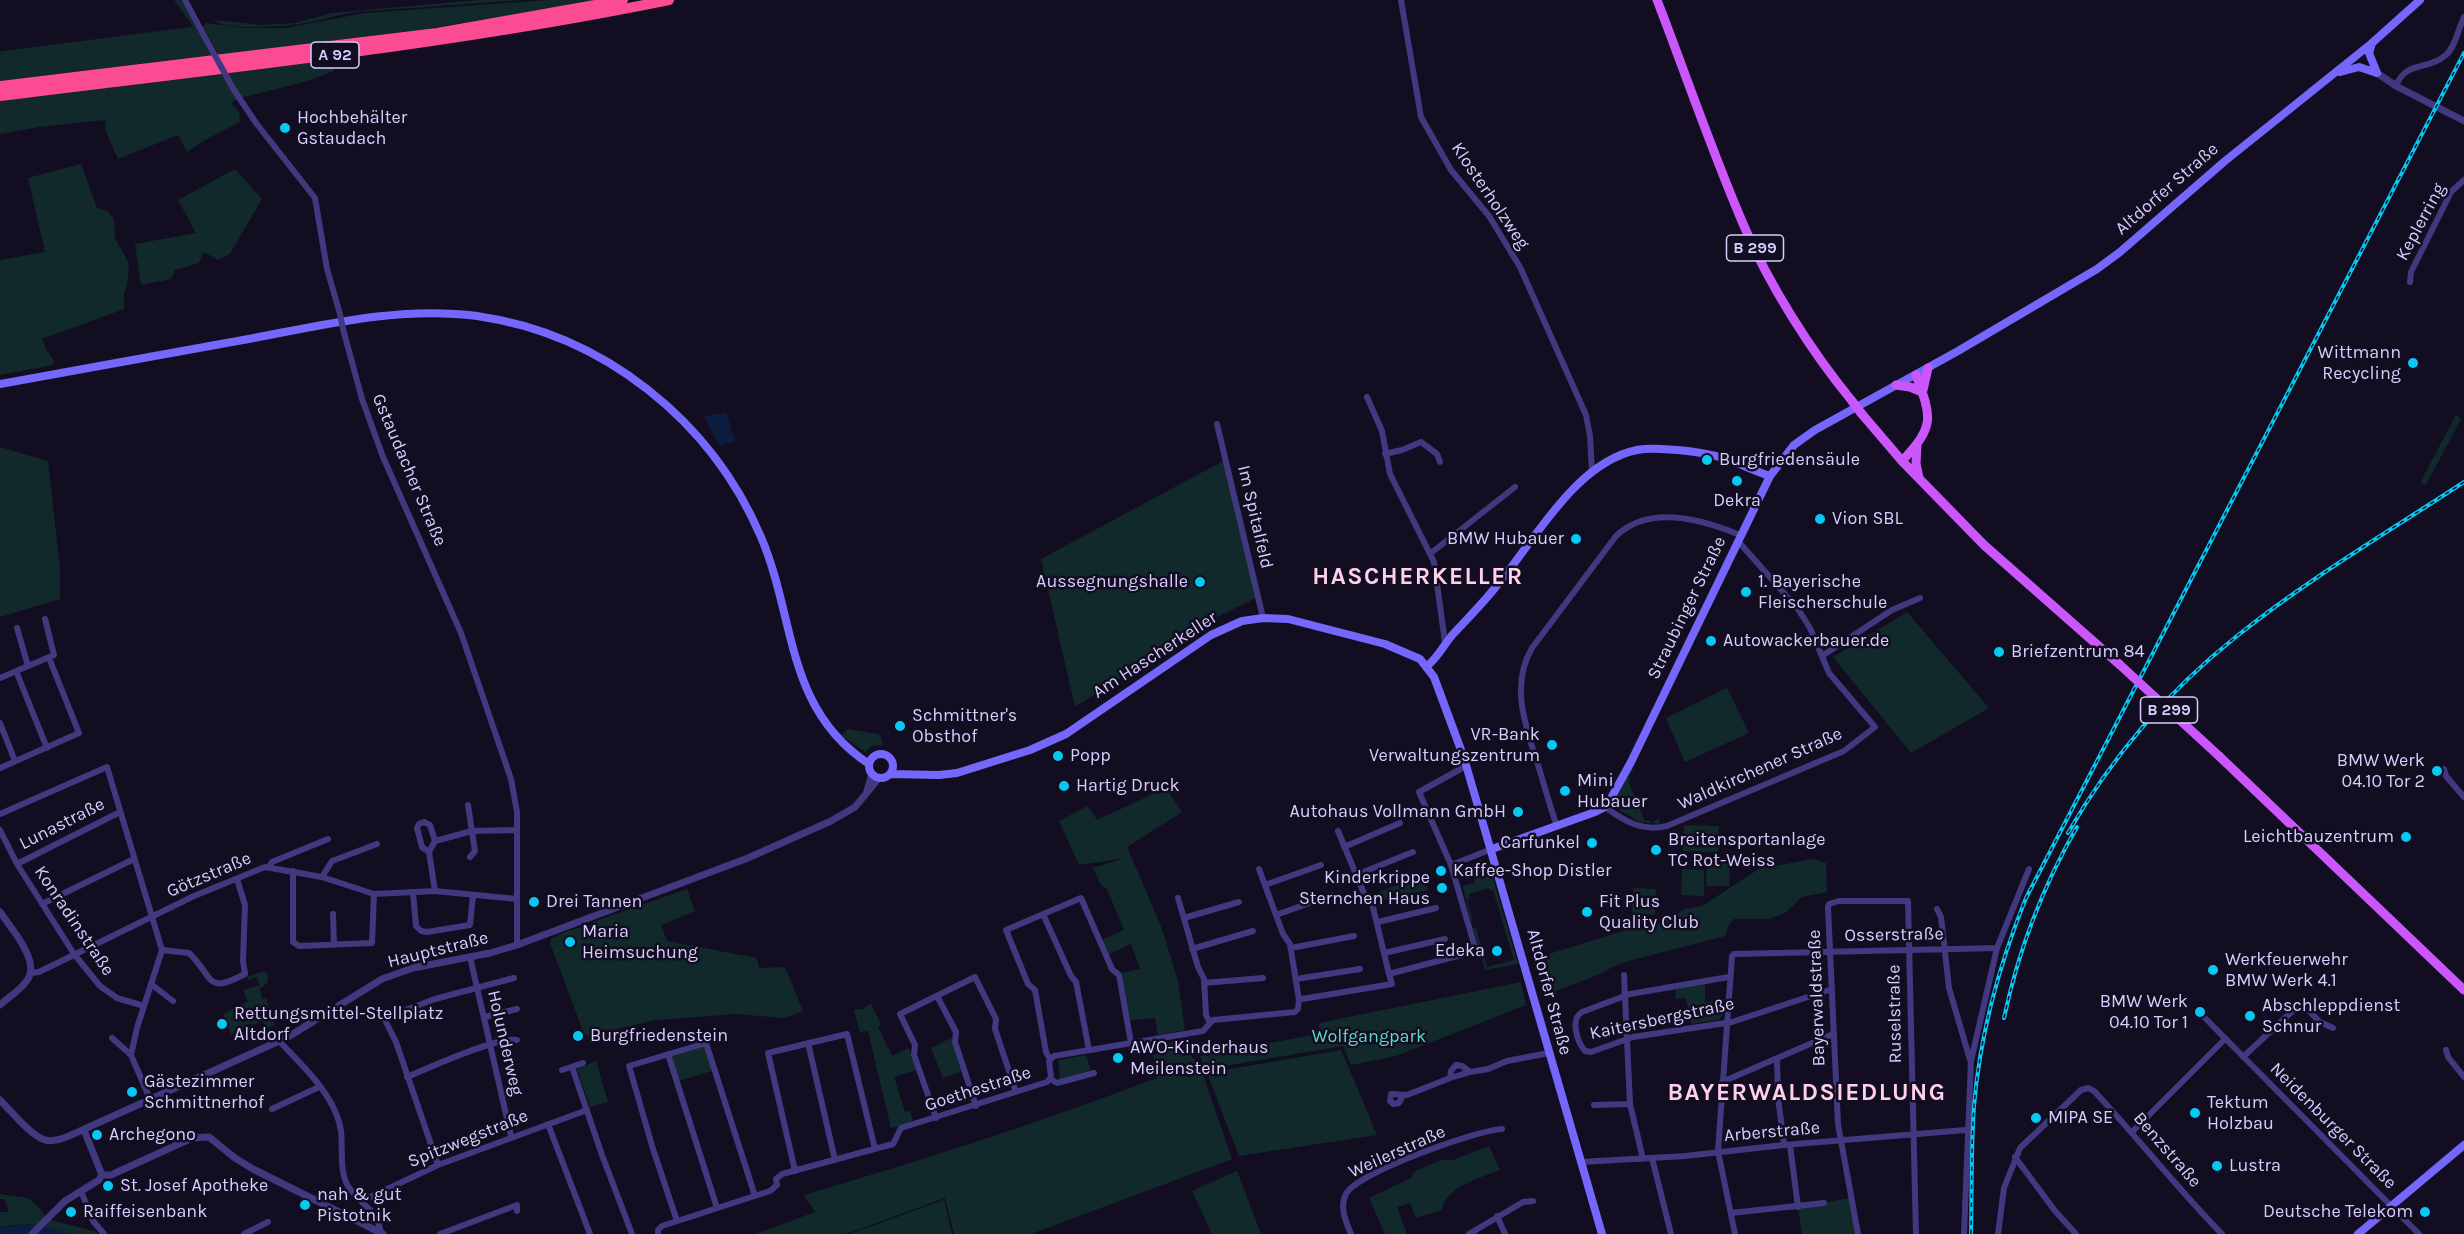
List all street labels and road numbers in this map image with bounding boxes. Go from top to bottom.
road number: A 92 [311,42,359,68]
street label: Klosterholzweg [1446,138,1534,254]
street label: Altdorfer Straße [2111,138,2223,240]
street label: Keplerring [2392,180,2450,264]
road number: B 299 [1726,235,1784,261]
street label: Gstaudacher Straße [367,390,451,550]
street label: Im Spitalfeld [1233,463,1277,571]
street label: Straubinger Straße [1643,533,1731,683]
street label: Am Hascherkeller [1089,607,1221,703]
road number: B 299 [2140,697,2198,723]
street label: Waldkirchener Straße [1674,723,1846,815]
street label: Lunastraße [16,793,108,855]
street label: Götzstraße [164,848,254,902]
street label: Konradinstraße [29,862,119,980]
street label: Osserstraße [1844,923,1944,947]
street label: Hauptstraße [385,927,491,973]
street label: Altdorfer Straße [1522,927,1576,1057]
street label: Bayerwaldstraße [1804,929,1830,1067]
street label: Ruselstraße [1883,965,1907,1063]
street label: Holunderweg [482,988,528,1098]
street label: Kaitersbergstraße [1588,993,1736,1045]
street label: Neidenburger Straße [2265,1058,2401,1194]
street label: Goethestraße [922,1062,1034,1116]
street label: Spitzwegstraße [405,1105,531,1173]
street label: Benzstraße [2128,1108,2206,1192]
street label: Arberstraße [1723,1117,1821,1147]
street label: Weilerstraße [1345,1121,1449,1183]

